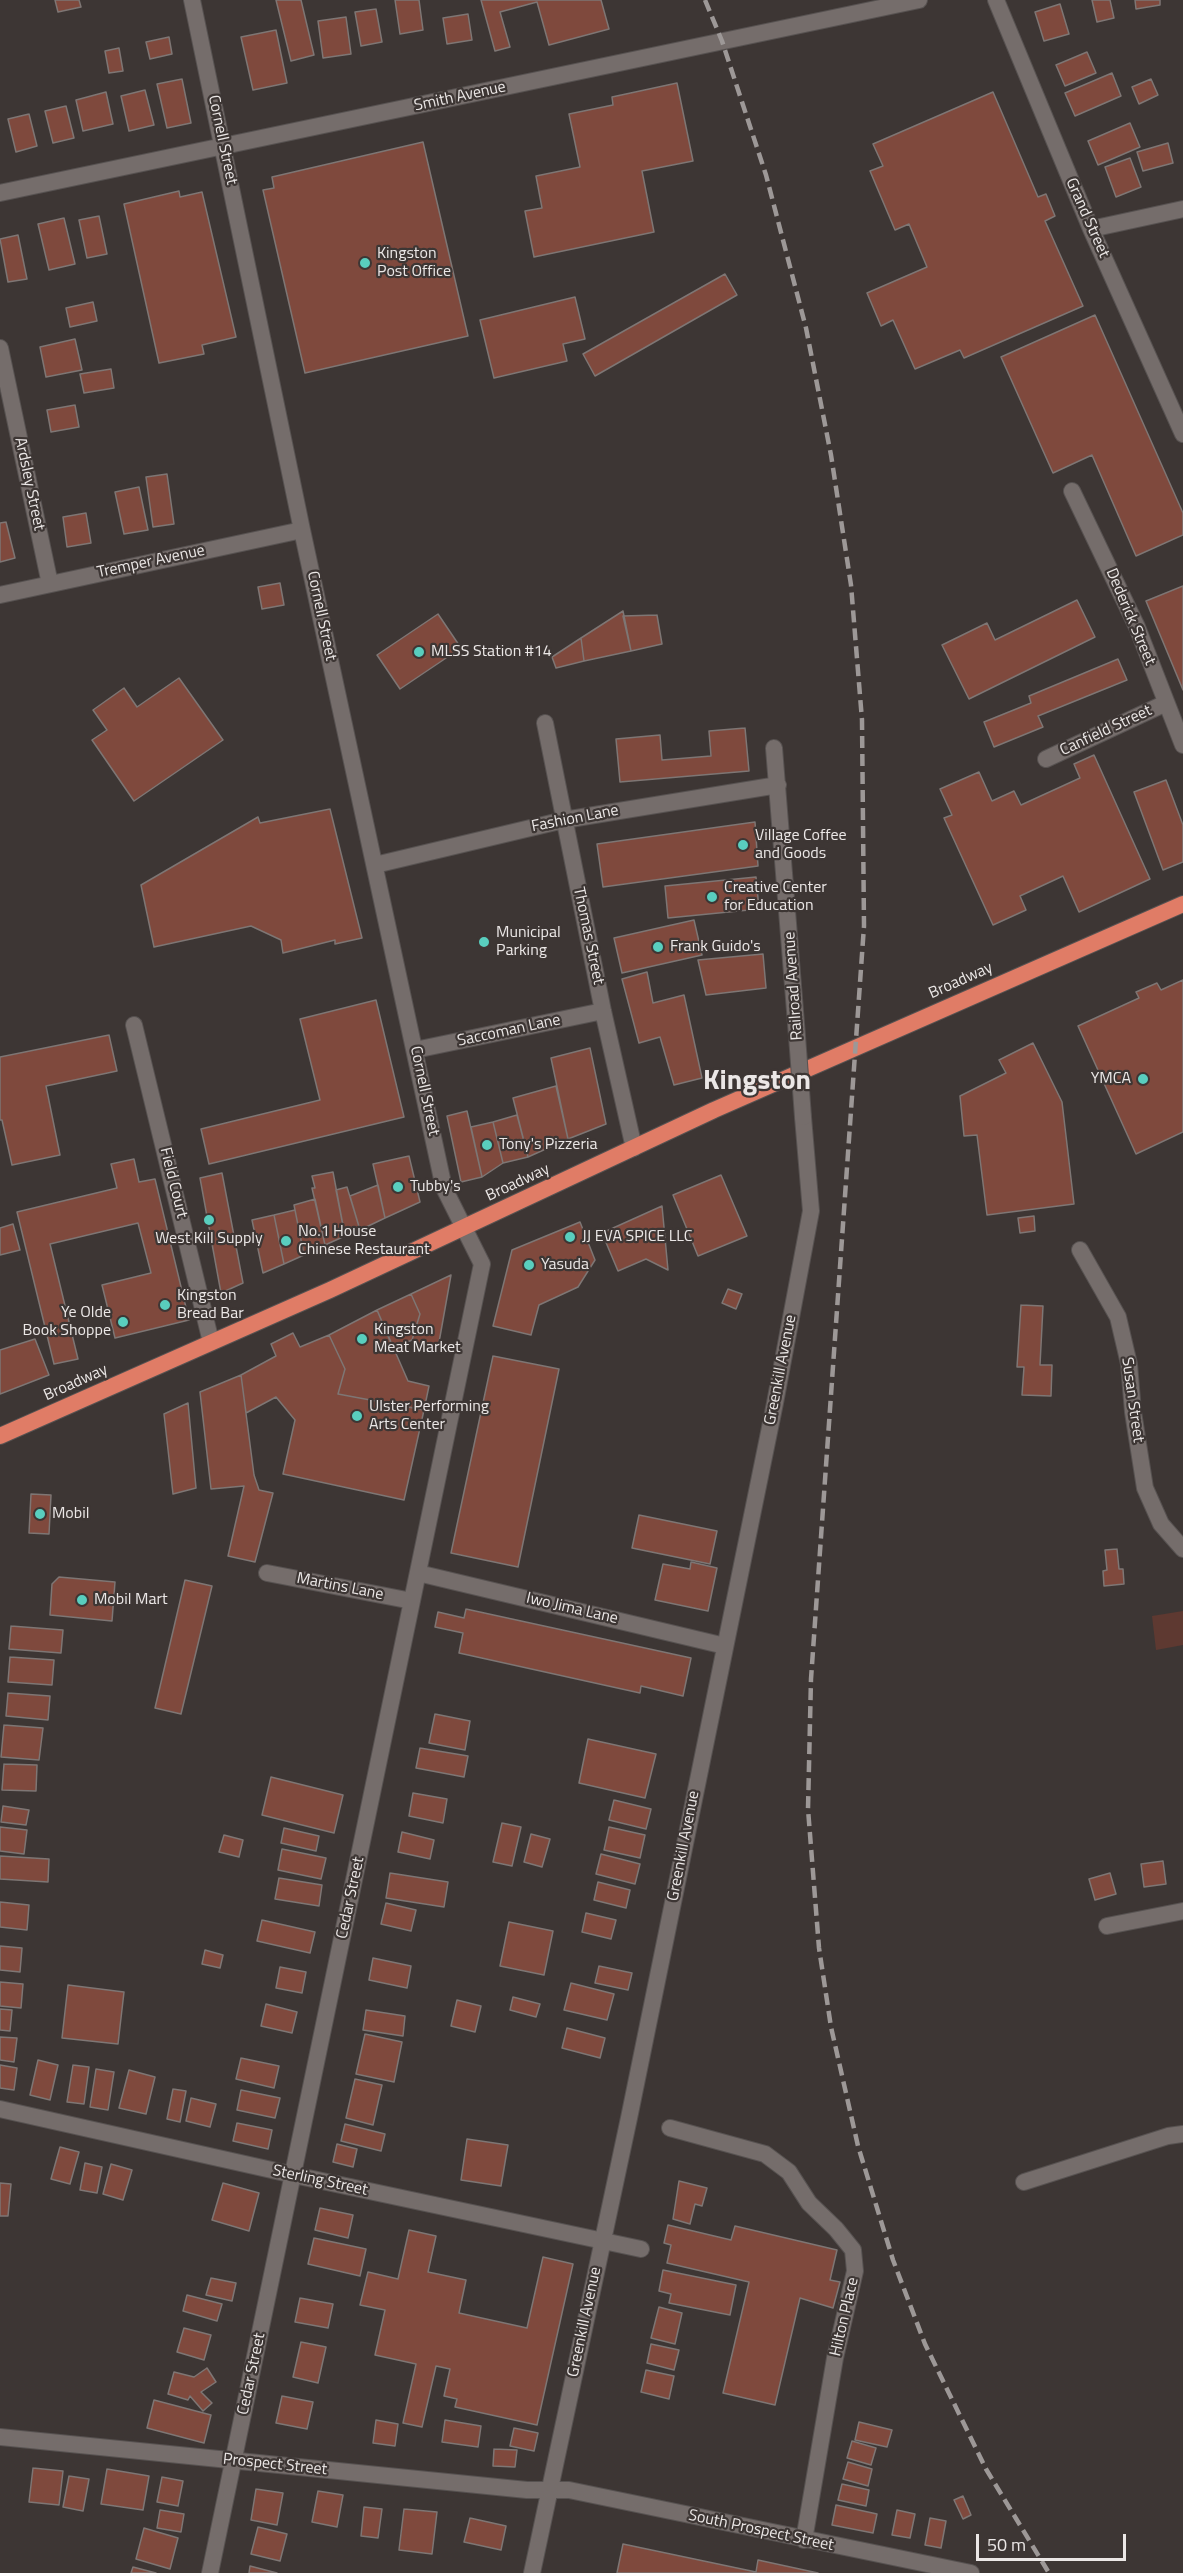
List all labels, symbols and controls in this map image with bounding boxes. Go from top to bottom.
street label: Smith Avenue [412,78,508,116]
street label: Cornell Street [203,93,241,187]
street label: Grand Street [1061,175,1113,261]
place label: Kingston Post Office [377,244,451,282]
marker: Kingston Post Office [358,256,372,270]
street label: Ardsley Street [10,436,48,532]
street label: Tremper Avenue [95,541,207,583]
street label: Dederick Street [1101,566,1159,668]
street label: Cornell Street [302,569,340,663]
place label: MLSS Station #14 [431,642,552,662]
marker: MLSS Station #14 [412,645,426,659]
street label: Canfield Street [1057,701,1155,761]
street label: Fashion Lane [530,801,620,837]
place label: Village Coffee and Goods [755,826,847,864]
marker: Village Coffee and Goods [736,838,750,852]
place label: Creative Center for Education [724,878,827,916]
street label: Thomas Street [568,886,608,986]
marker: Creative Center for Education [705,890,719,904]
place label: Municipal Parking [496,923,561,961]
street label: Railroad Avenue [781,931,807,1041]
marker: Municipal Parking [477,935,491,949]
place label: Frank Guido's [670,937,761,957]
marker: Frank Guido's [651,940,665,954]
street label: Broadway [926,958,996,1004]
street label: Saccoman Lane [456,1011,562,1051]
street label: Cornell Street [405,1044,443,1138]
district label: Kingston [703,1065,811,1099]
place label: YMCA [1091,1069,1131,1089]
marker: YMCA [1136,1072,1150,1086]
place label: Tony's Pizzeria [499,1135,597,1155]
marker: Tony's Pizzeria [480,1138,494,1152]
street label: Field Court [155,1146,191,1220]
street label: Broadway [483,1160,553,1206]
place label: Tubby's [410,1177,461,1197]
marker: Tubby's [391,1180,405,1194]
marker: West Kill Supply [202,1213,216,1227]
place label: No.1 House Chinese Restaurant [298,1222,430,1260]
place label: JJ EVA SPICE LLC [582,1227,692,1247]
place label: West Kill Supply [155,1229,263,1249]
marker: JJ EVA SPICE LLC [563,1230,577,1244]
marker: No.1 House Chinese Restaurant [279,1234,293,1248]
place label: Yasuda [541,1255,589,1275]
marker: Yasuda [522,1258,536,1272]
place label: Kingston Bread Bar [177,1286,244,1324]
marker: Kingston Bread Bar [158,1298,172,1312]
place label: Ye Olde Book Shoppe [22,1303,111,1341]
street label: Greenkill Avenue [761,1313,801,1427]
marker: Ye Olde Book Shoppe [116,1315,130,1329]
place label: Kingston Meat Market [374,1320,461,1358]
marker: Kingston Meat Market [355,1332,369,1346]
street label: Susan Street [1117,1356,1147,1444]
street label: Broadway [41,1360,111,1406]
place label: Ulster Performing Arts Center [369,1397,489,1435]
marker: Ulster Performing Arts Center [350,1409,364,1423]
place label: Mobil [52,1504,89,1524]
marker: Mobil [33,1507,47,1521]
street label: Martins Lane [295,1569,385,1605]
street label: Iwo Jima Lane [524,1589,620,1629]
place label: Mobil Mart [94,1590,168,1610]
marker: Mobil Mart [75,1593,89,1607]
street label: Greenkill Avenue [664,1789,704,1903]
street label: Cedar Street [333,1855,369,1941]
street label: Sterling Street [271,2162,369,2200]
street label: Greenkill Avenue [564,2265,606,2379]
street label: Hilton Place [827,2276,863,2358]
street label: Cedar Street [234,2331,270,2417]
street label: Prospect Street [222,2450,328,2480]
street label: South Prospect Street [687,2506,835,2556]
scale bar [979,2522,1129,2560]
text: 50 m [987,2531,1026,2558]

